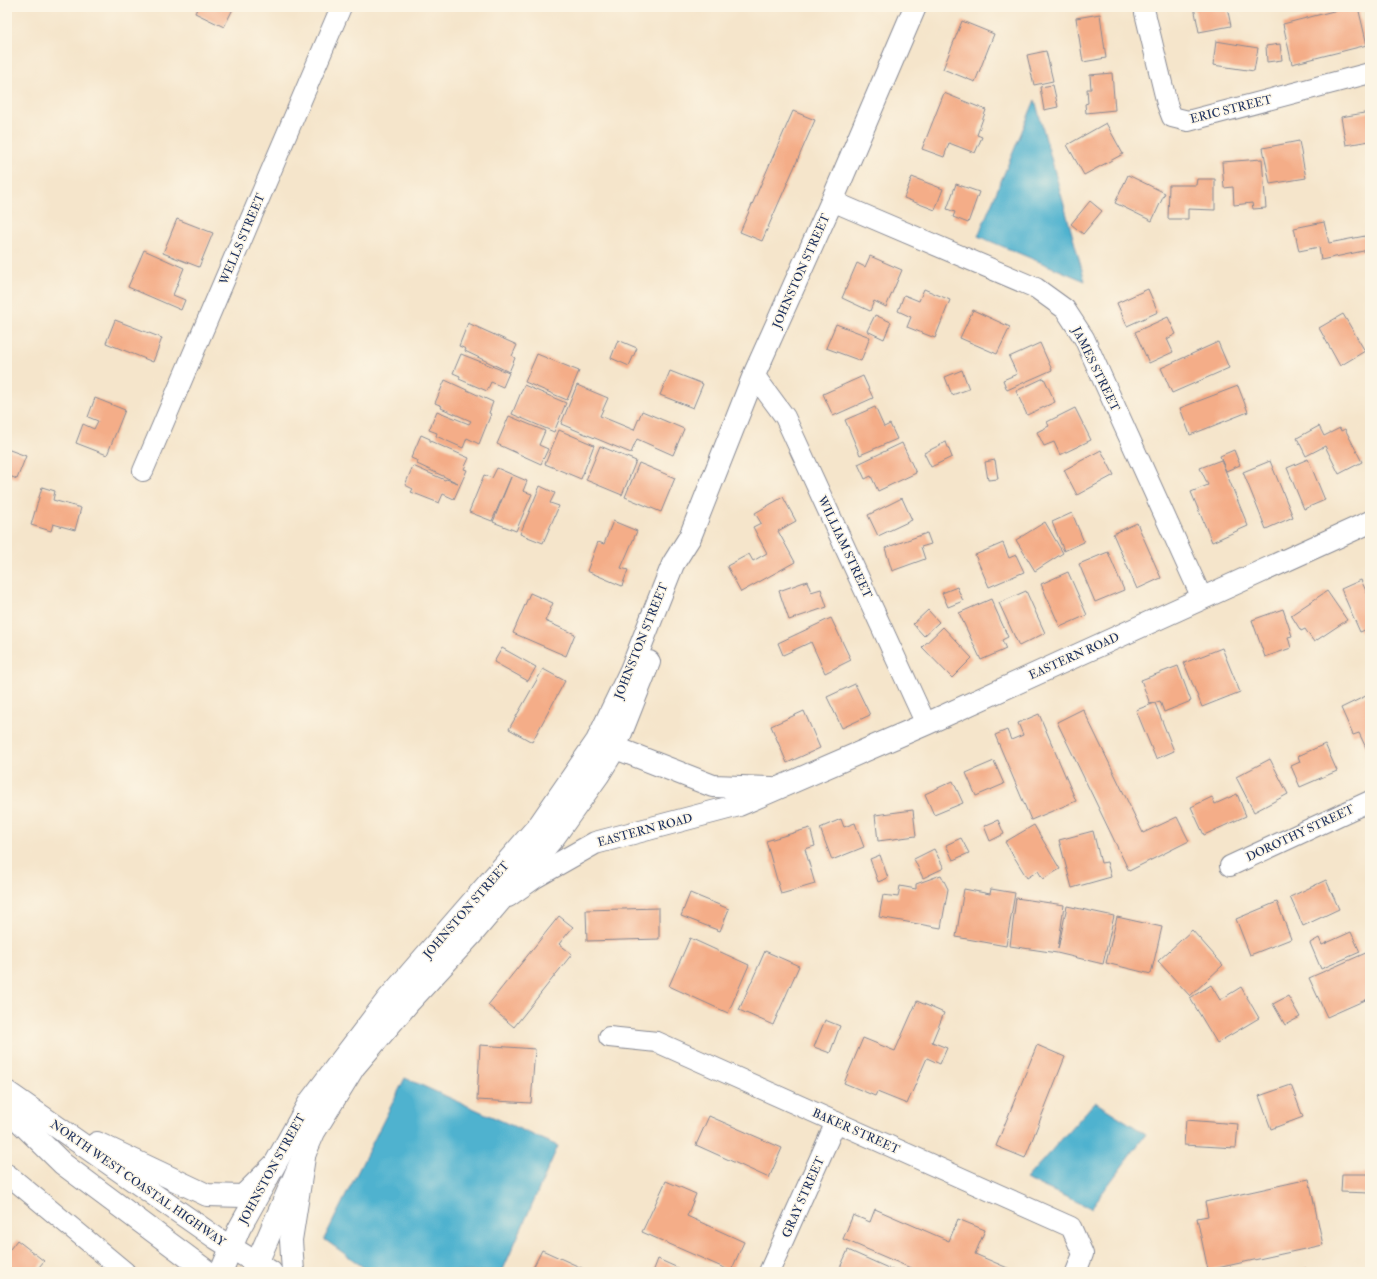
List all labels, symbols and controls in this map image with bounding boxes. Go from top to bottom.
street label: ERIC STREET [1189,92,1274,127]
street label: WELLS STREET [216,191,269,288]
street label: JOHNSTON STREET [769,212,834,332]
street label: JAMES STREET [1068,324,1123,414]
street label: WILLIAM STREET [814,493,875,601]
street label: JOHNSTON STREET [611,581,672,702]
street label: EASTERN ROAD [1027,630,1122,683]
street label: DOROTHY STREET [1244,802,1357,865]
street label: EASTERN ROAD [596,811,694,850]
street label: JOHNSTON STREET [419,859,513,963]
street label: BAKER STREET [810,1105,902,1157]
street label: JOHNSTON STREET [235,1111,309,1228]
street label: NORTH WEST COASTAL HIGHWAY [47,1117,229,1250]
street label: GRAY STREET [779,1154,828,1240]

